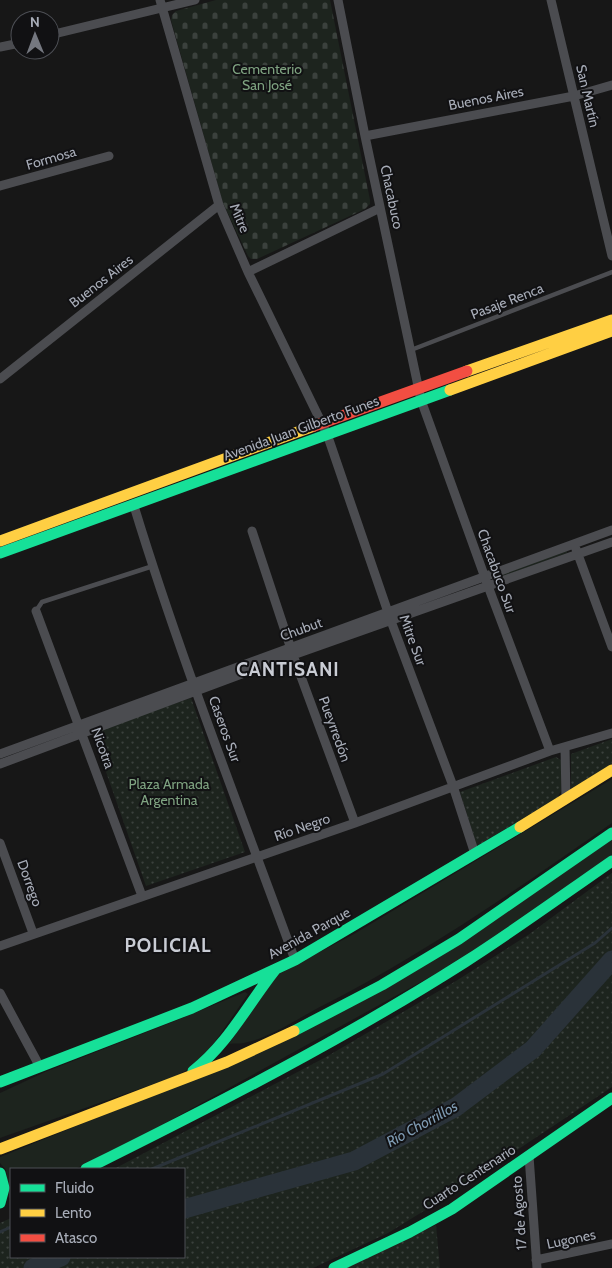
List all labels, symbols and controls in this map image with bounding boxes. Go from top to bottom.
north arrow [10,10,60,60]
text: N [30,13,40,31]
park label: Cementerio San José [232,60,302,94]
street label: San Martín [572,63,604,129]
street label: Buenos Aires [447,82,525,114]
street label: Formosa [24,142,78,174]
street label: Chacabuco [376,163,408,231]
street label: Mitre [226,201,254,235]
street label: Buenos Aires [65,250,137,312]
street label: Pasaje Renca [468,279,546,323]
street label: Avenida Juan Gilberto Funes [221,391,381,465]
street label: Chacabuco Sur [473,527,521,616]
street label: Mitre Sur [395,612,431,669]
street label: Chubut [278,613,325,645]
district label: CANTISANI [236,658,340,681]
street label: Caseros Sur [205,693,245,765]
street label: Pueyrredón [315,694,355,764]
street label: Nicotra [87,725,119,771]
park label: Plaza Armada Argentina [129,775,210,809]
street label: Río Negro [272,809,333,845]
street label: Dorrego [13,857,47,909]
street label: Avenida Parque [265,903,353,963]
district label: POLICIAL [125,934,211,957]
water label: Río Chorrillos [383,1097,461,1151]
street label: Cuarto Centenario [419,1140,519,1214]
legend [10,1168,185,1258]
street label: 17 de Agosto [507,1175,531,1251]
text: Fluido [55,1179,94,1197]
text: Lento [55,1204,92,1222]
street label: Lugones [545,1225,597,1253]
text: Atasco [55,1229,97,1247]

